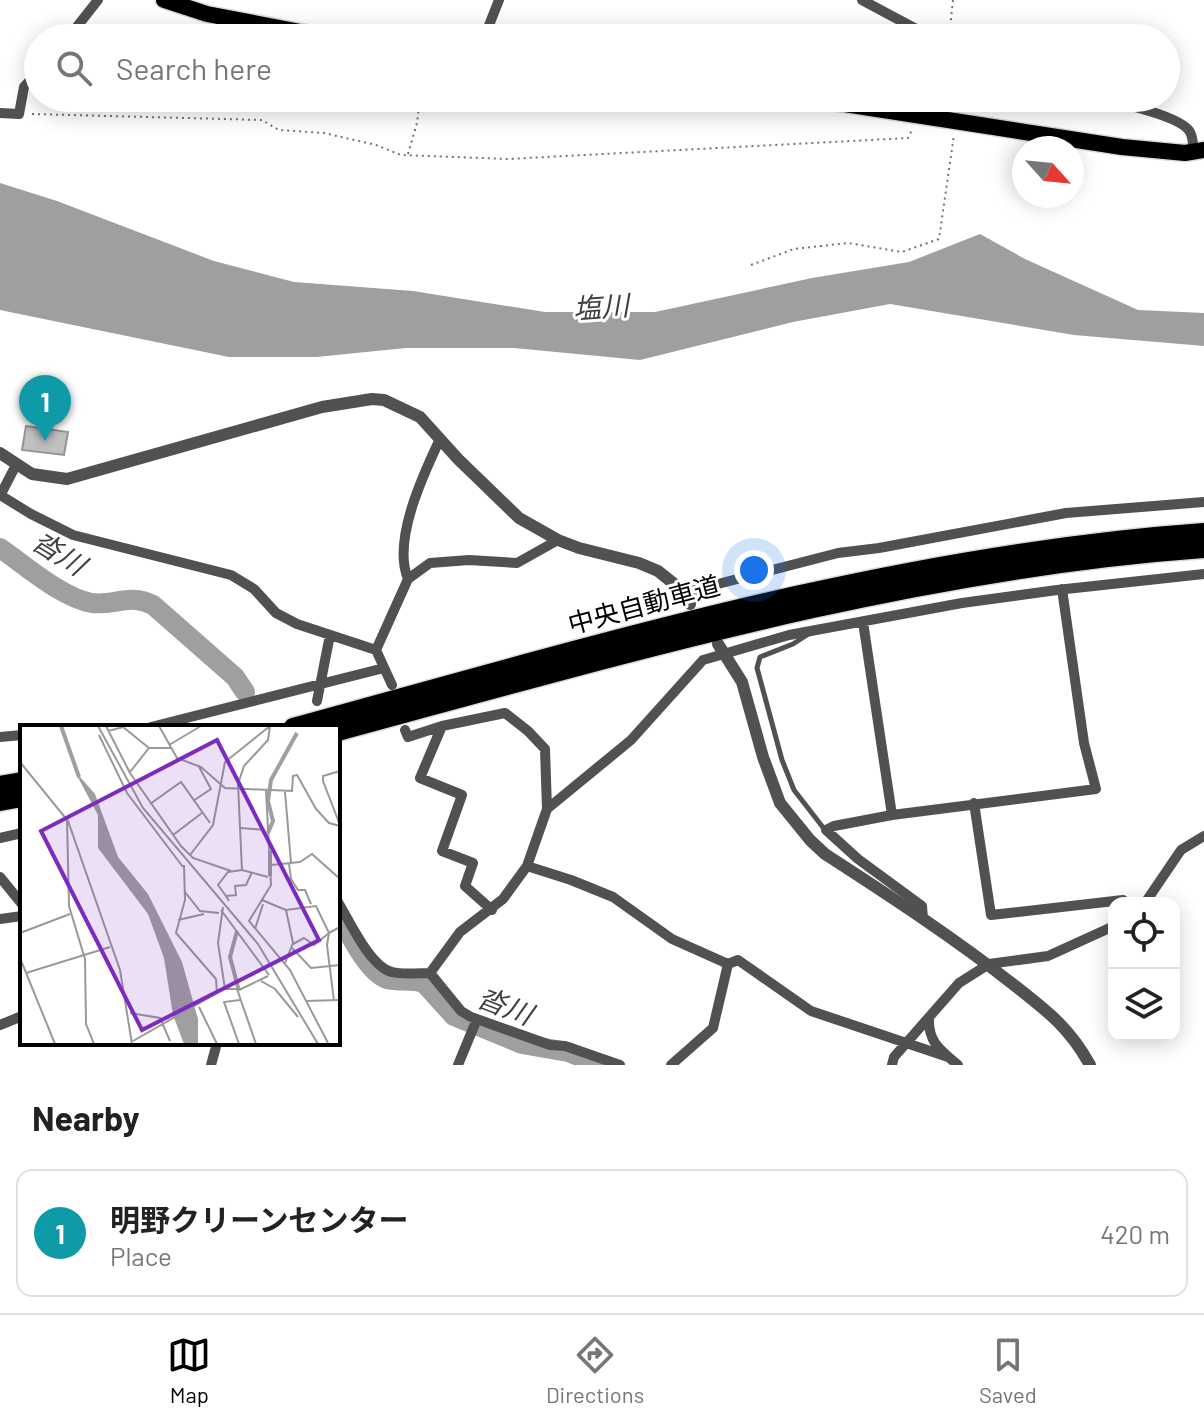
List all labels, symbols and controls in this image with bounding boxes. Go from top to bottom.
search box [24,24,1180,112]
icon: search [52,46,96,90]
text: Search here [116,50,272,86]
north arrow [1012,136,1084,208]
water label: 塩川 [572,287,633,325]
pin: 1 [19,375,71,441]
water label: 沓川 [27,523,95,583]
your location [734,550,774,590]
street label: 中央自動車道 [564,568,723,639]
inset map [20,725,340,1045]
map controls [1108,897,1180,1041]
button: locate [1108,897,1180,969]
button: layers [1108,969,1180,1041]
water label: 沓川 [473,979,540,1032]
text: Nearby [32,1097,140,1138]
text: 明野クリーンセンター [110,1201,409,1237]
text: 1 [55,1218,65,1249]
text: 420 m [1100,1218,1170,1249]
text: Place [110,1240,172,1271]
tab: Map [167,1333,211,1407]
tab: Directions [546,1333,644,1407]
tab: Saved [979,1333,1037,1407]

